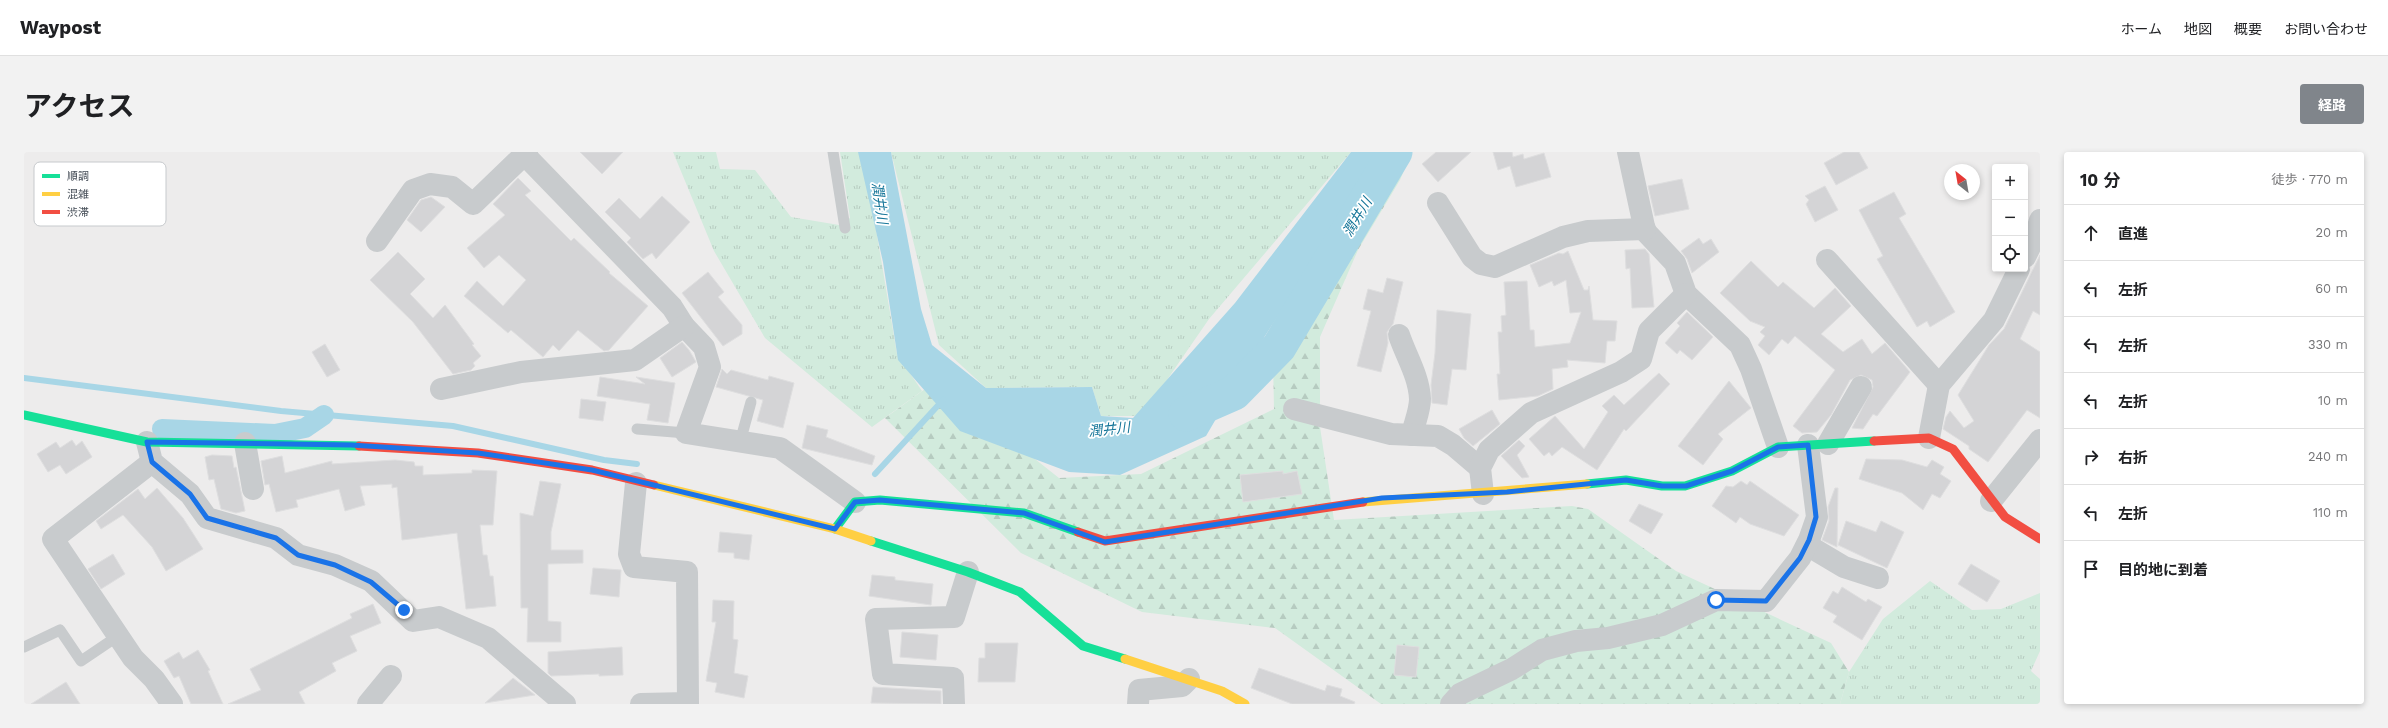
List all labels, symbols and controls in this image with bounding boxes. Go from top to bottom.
text: Waypost [20,16,101,39]
text: ホーム [2120,21,2162,37]
text: 地図 [2184,21,2212,37]
text: 概要 [2234,21,2262,37]
text: お問い合わせ [2284,21,2368,37]
button: 経路 [2300,84,2364,124]
text: アクセス [24,90,135,123]
legend [34,162,166,226]
north arrow [1944,164,1980,200]
map controls [1992,164,2028,272]
button: + [1992,164,2028,200]
text: 順調 [67,170,89,183]
text: 10 分 [2080,170,2120,190]
text: 徒歩 · 770 m [2271,172,2348,187]
water label: 潤井川 [869,181,891,227]
text: 混雑 [67,188,89,201]
water label: 潤井川 [1339,193,1376,239]
button: − [1992,200,2028,236]
text: 渋滞 [67,206,89,219]
icon: ahead [2080,222,2102,244]
text: 直進 [2118,225,2148,243]
text: 20 m [2316,225,2348,240]
button: locate [1992,236,2028,272]
icon: left [2080,278,2102,300]
text: 左折 [2118,281,2148,299]
text: 60 m [2315,281,2348,296]
icon: left [2080,334,2102,356]
text: 左折 [2118,337,2148,355]
text: 330 m [2308,337,2348,352]
icon: left [2080,390,2102,412]
text: 左折 [2118,393,2148,411]
text: 10 m [2318,393,2348,408]
water label: 潤井川 [1087,419,1133,439]
icon: right [2080,446,2102,468]
text: 右折 [2118,449,2148,467]
text: 240 m [2308,449,2348,464]
icon: left [2080,502,2102,524]
text: 左折 [2118,505,2148,523]
text: 110 m [2313,505,2348,520]
icon: arrive [2080,558,2102,580]
text: 目的地に到着 [2118,561,2208,579]
route start [1707,591,1725,609]
route end [395,601,413,619]

